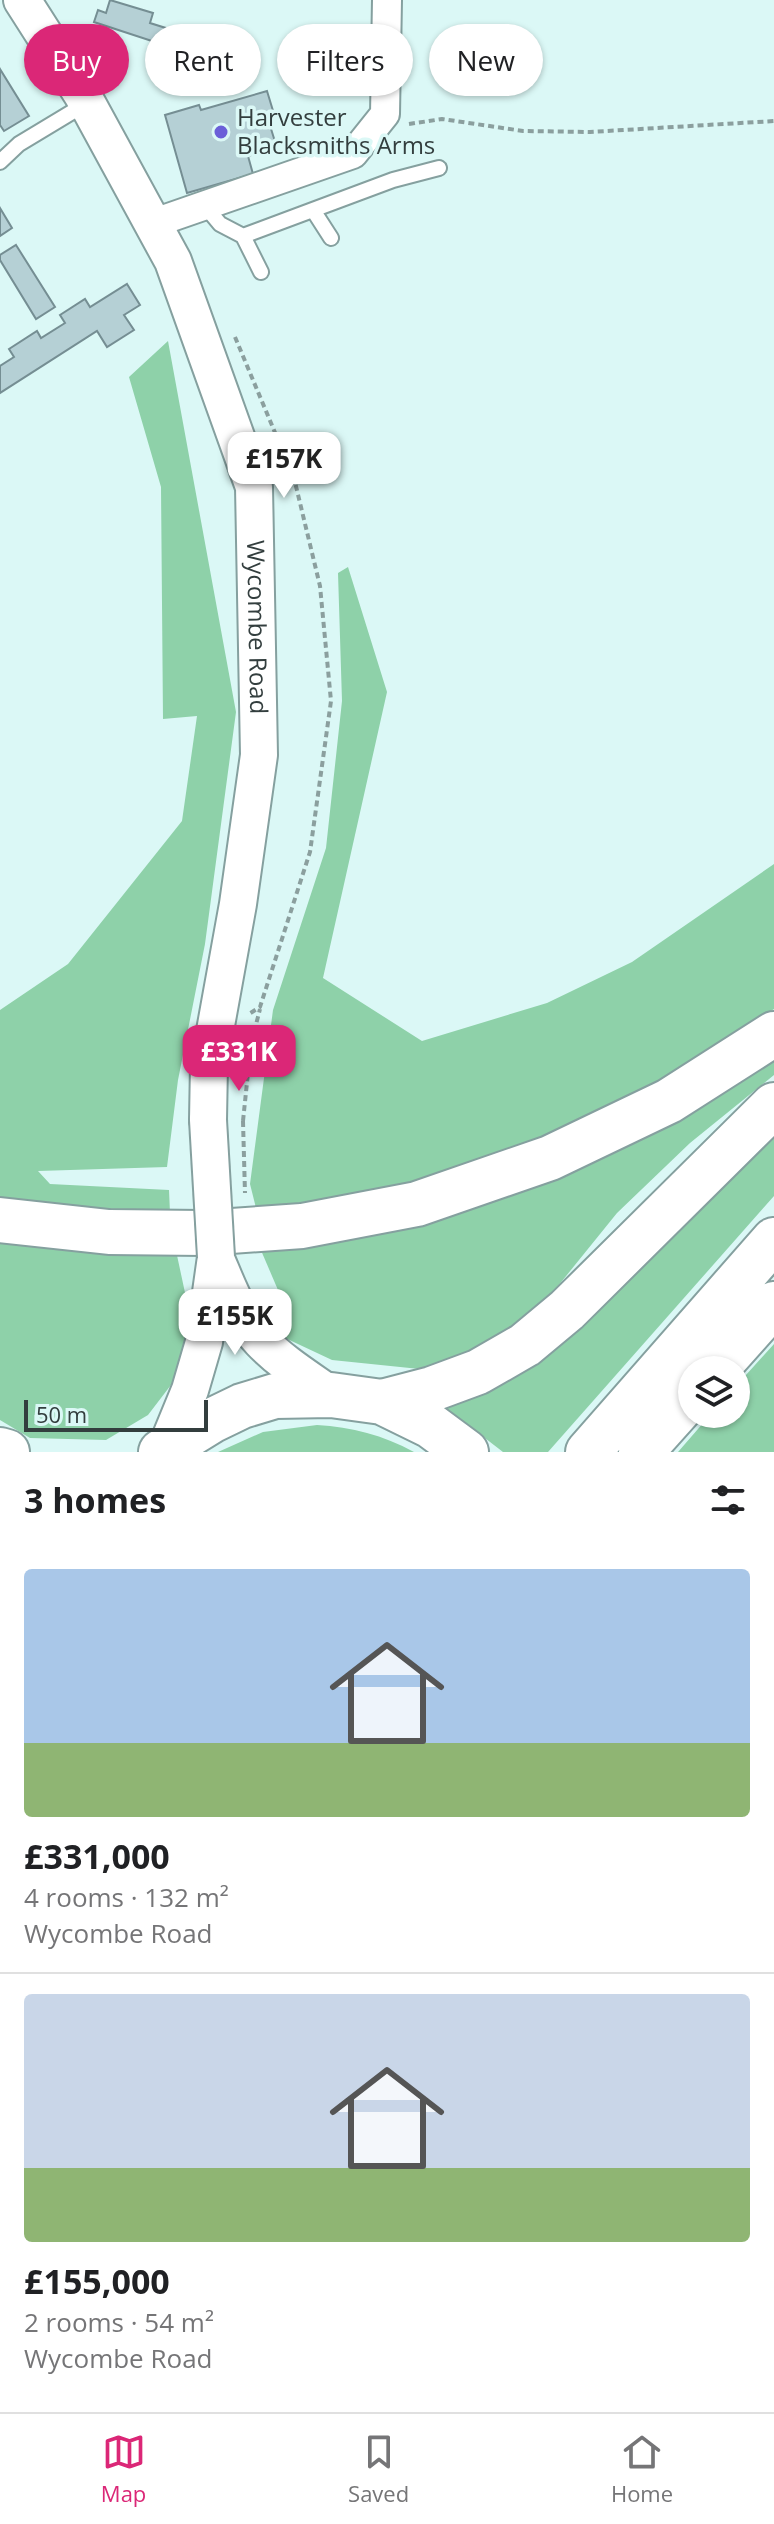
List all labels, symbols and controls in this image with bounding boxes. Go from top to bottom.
chip: Buy [24,24,129,96]
chip: Rent [145,24,261,96]
chip: Filters [277,24,413,96]
chip: New [429,24,543,96]
place label: Harvester Blacksmiths Arms [237,100,435,161]
marker: Harvester Blacksmiths Arms [212,123,230,141]
pin: £157K [228,432,340,500]
text: £157K [246,440,322,476]
street label: Wycombe Road [240,540,276,714]
pin: £331K [183,1025,295,1093]
text: £331K [201,1033,277,1069]
pin: £155K [179,1289,291,1357]
text: £155K [197,1297,273,1333]
map controls [678,1356,750,1428]
button: layers [678,1356,750,1428]
scale bar [24,1396,208,1432]
text: 50 m [36,1399,87,1429]
text: 3 homes [24,1477,166,1523]
icon: filters [706,1478,750,1522]
icon: home [315,1621,459,1765]
text: £331,000 [24,1833,170,1879]
text: 4 rooms · 132 m² [24,1879,229,1915]
text: Wycombe Road [24,1915,213,1951]
icon: home [315,2046,459,2190]
text: £155,000 [24,2258,170,2304]
text: 2 rooms · 54 m² [24,2304,214,2340]
text: Wycombe Road [24,2340,213,2376]
tab: Map [101,2430,146,2508]
tab: Saved [348,2430,409,2508]
tab: Home [611,2430,673,2508]

